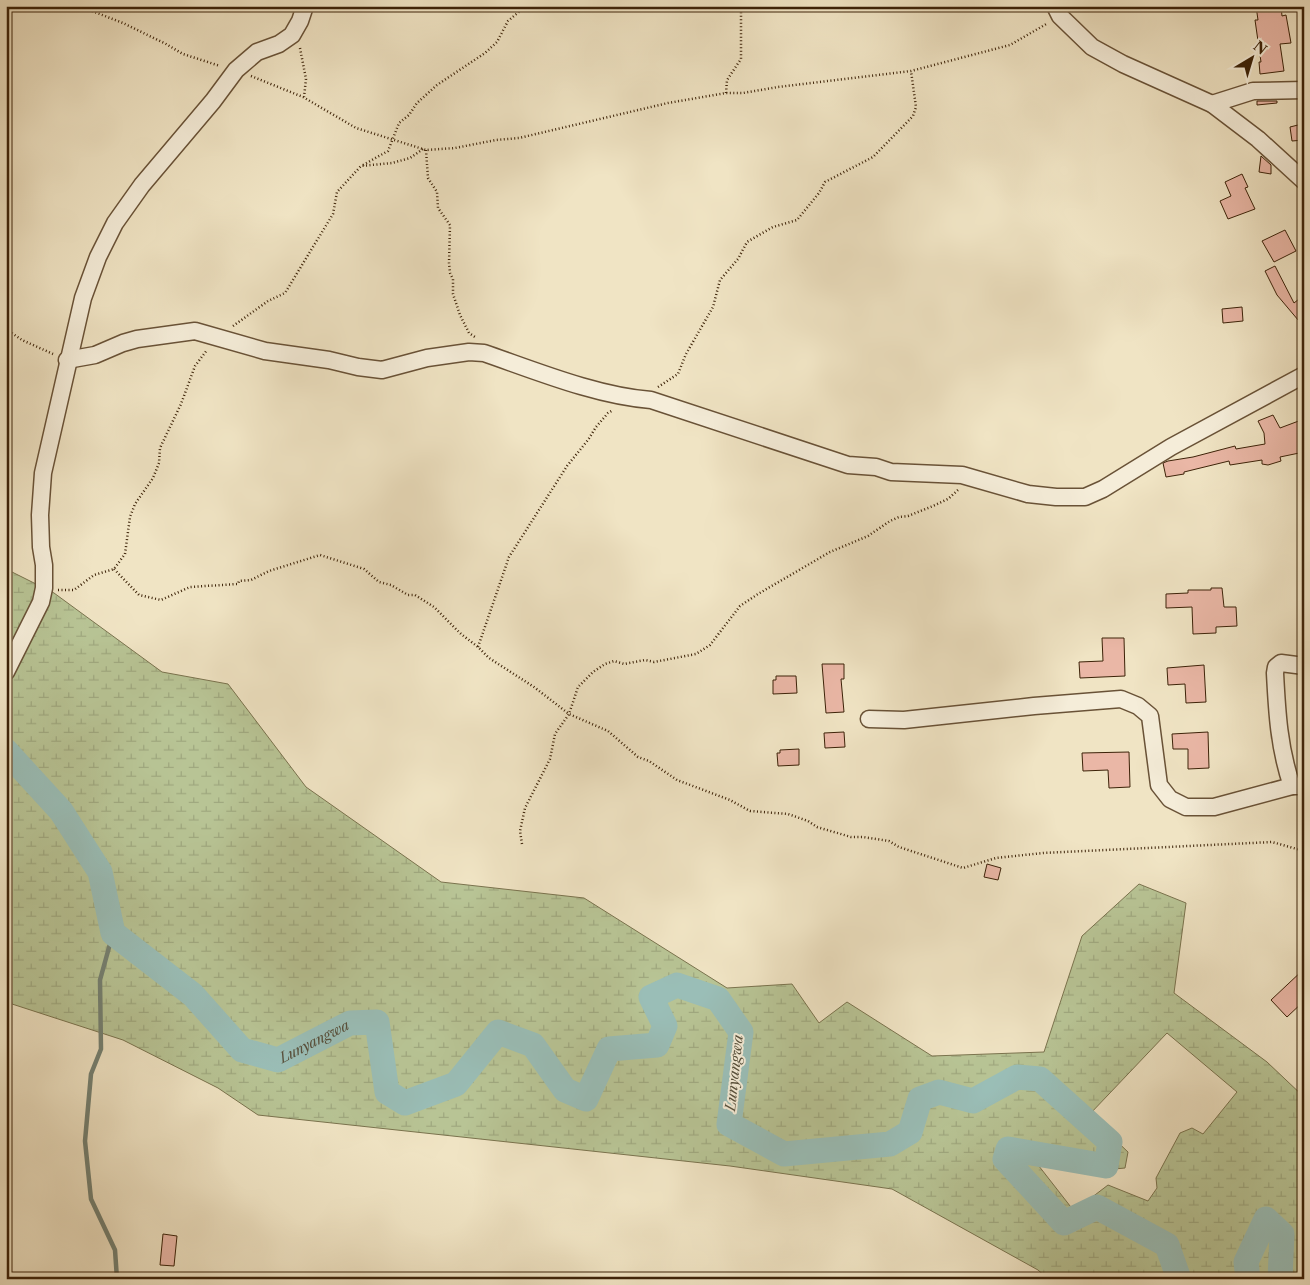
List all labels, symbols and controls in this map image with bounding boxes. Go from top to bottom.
north arrow [1228,32,1278,82]
text: N [1250,37,1270,59]
water label: Lunyangwa [275,1016,353,1067]
water label: Lunyangwa [721,1033,747,1113]

